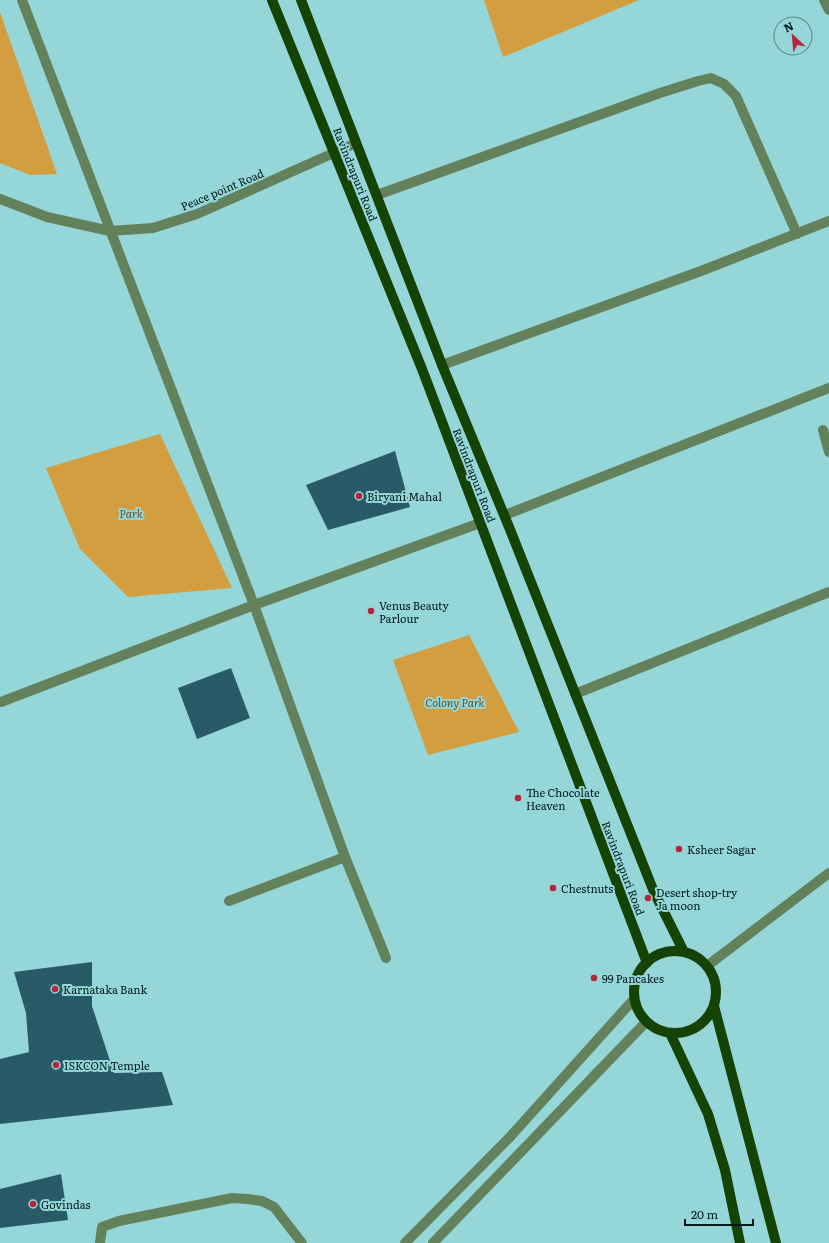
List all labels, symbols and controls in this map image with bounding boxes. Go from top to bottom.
north arrow [773,16,813,56]
text: N [781,17,796,35]
street label: Ravindrapuri Road [330,125,382,224]
street label: Peace point Road [178,164,266,214]
street label: Ravindrapuri Road [450,426,500,525]
place label: Biryani Mahal [367,488,442,504]
marker: Biryani Mahal [354,491,364,501]
park label: Park [119,505,143,521]
place label: Venus Beauty Parlour [379,597,449,626]
marker: Venus Beauty Parlour [366,606,376,616]
park label: Colony Park [425,694,485,710]
place label: The Chocolate Heaven [526,784,600,813]
marker: The Chocolate Heaven [513,793,523,803]
street label: Ravindrapuri Road [599,819,649,918]
place label: Ksheer Sagar [687,841,756,857]
marker: Ksheer Sagar [674,844,684,854]
place label: Chestnuts [561,880,613,896]
marker: Chestnuts [548,883,558,893]
place label: Desert shop-try Ja moon [656,884,738,913]
marker: Desert shop-try Ja moon [643,893,653,903]
place label: 99 Pancakes [602,970,664,986]
marker: 99 Pancakes [589,973,599,983]
place label: Karnataka Bank [63,981,147,997]
marker: Karnataka Bank [50,984,60,994]
place label: ISKCON Temple [64,1057,150,1073]
marker: ISKCON Temple [51,1060,61,1070]
place label: Govindas [41,1196,90,1212]
marker: Govindas [28,1199,38,1209]
scale bar [685,1201,753,1227]
text: 20 m [691,1205,718,1223]

